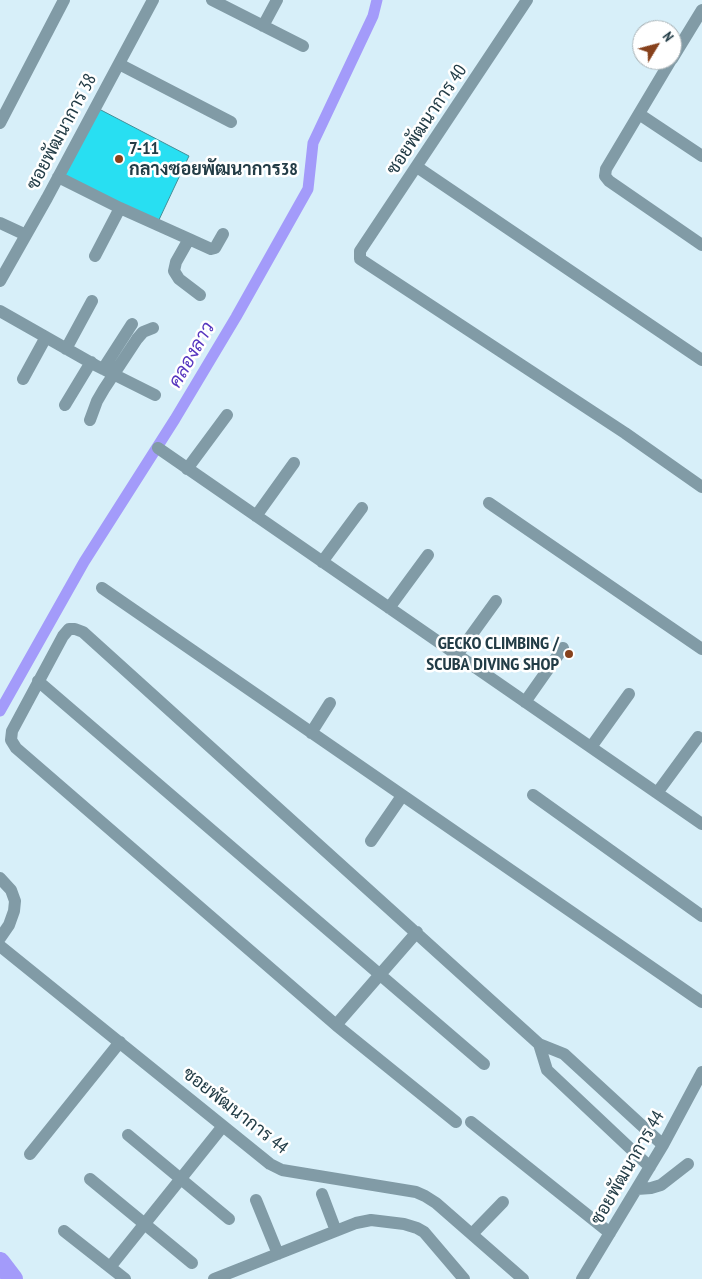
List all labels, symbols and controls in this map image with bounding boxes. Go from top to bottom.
north arrow [632,20,682,70]
text: N [659,28,678,45]
street label: ซอยพัฒนาการ 40 [382,61,472,179]
street label: ซอยพัฒนาการ 38 [22,70,102,194]
place label: 7-11 กลางซอยพัฒนาการ38 [129,138,298,180]
marker: 7-11 กลางซอยพัฒนาการ38 [113,153,125,165]
water label: คลองลาว [164,318,220,392]
place label: GECKO CLIMBING / SCUBA DIVING SHOP [426,633,559,676]
marker: GECKO CLIMBING / SCUBA DIVING SHOP [563,648,575,660]
street label: ซอยพัฒนาการ 44 [178,1063,292,1159]
street label: ซอยพัฒนาการ 44 [587,1107,669,1229]

